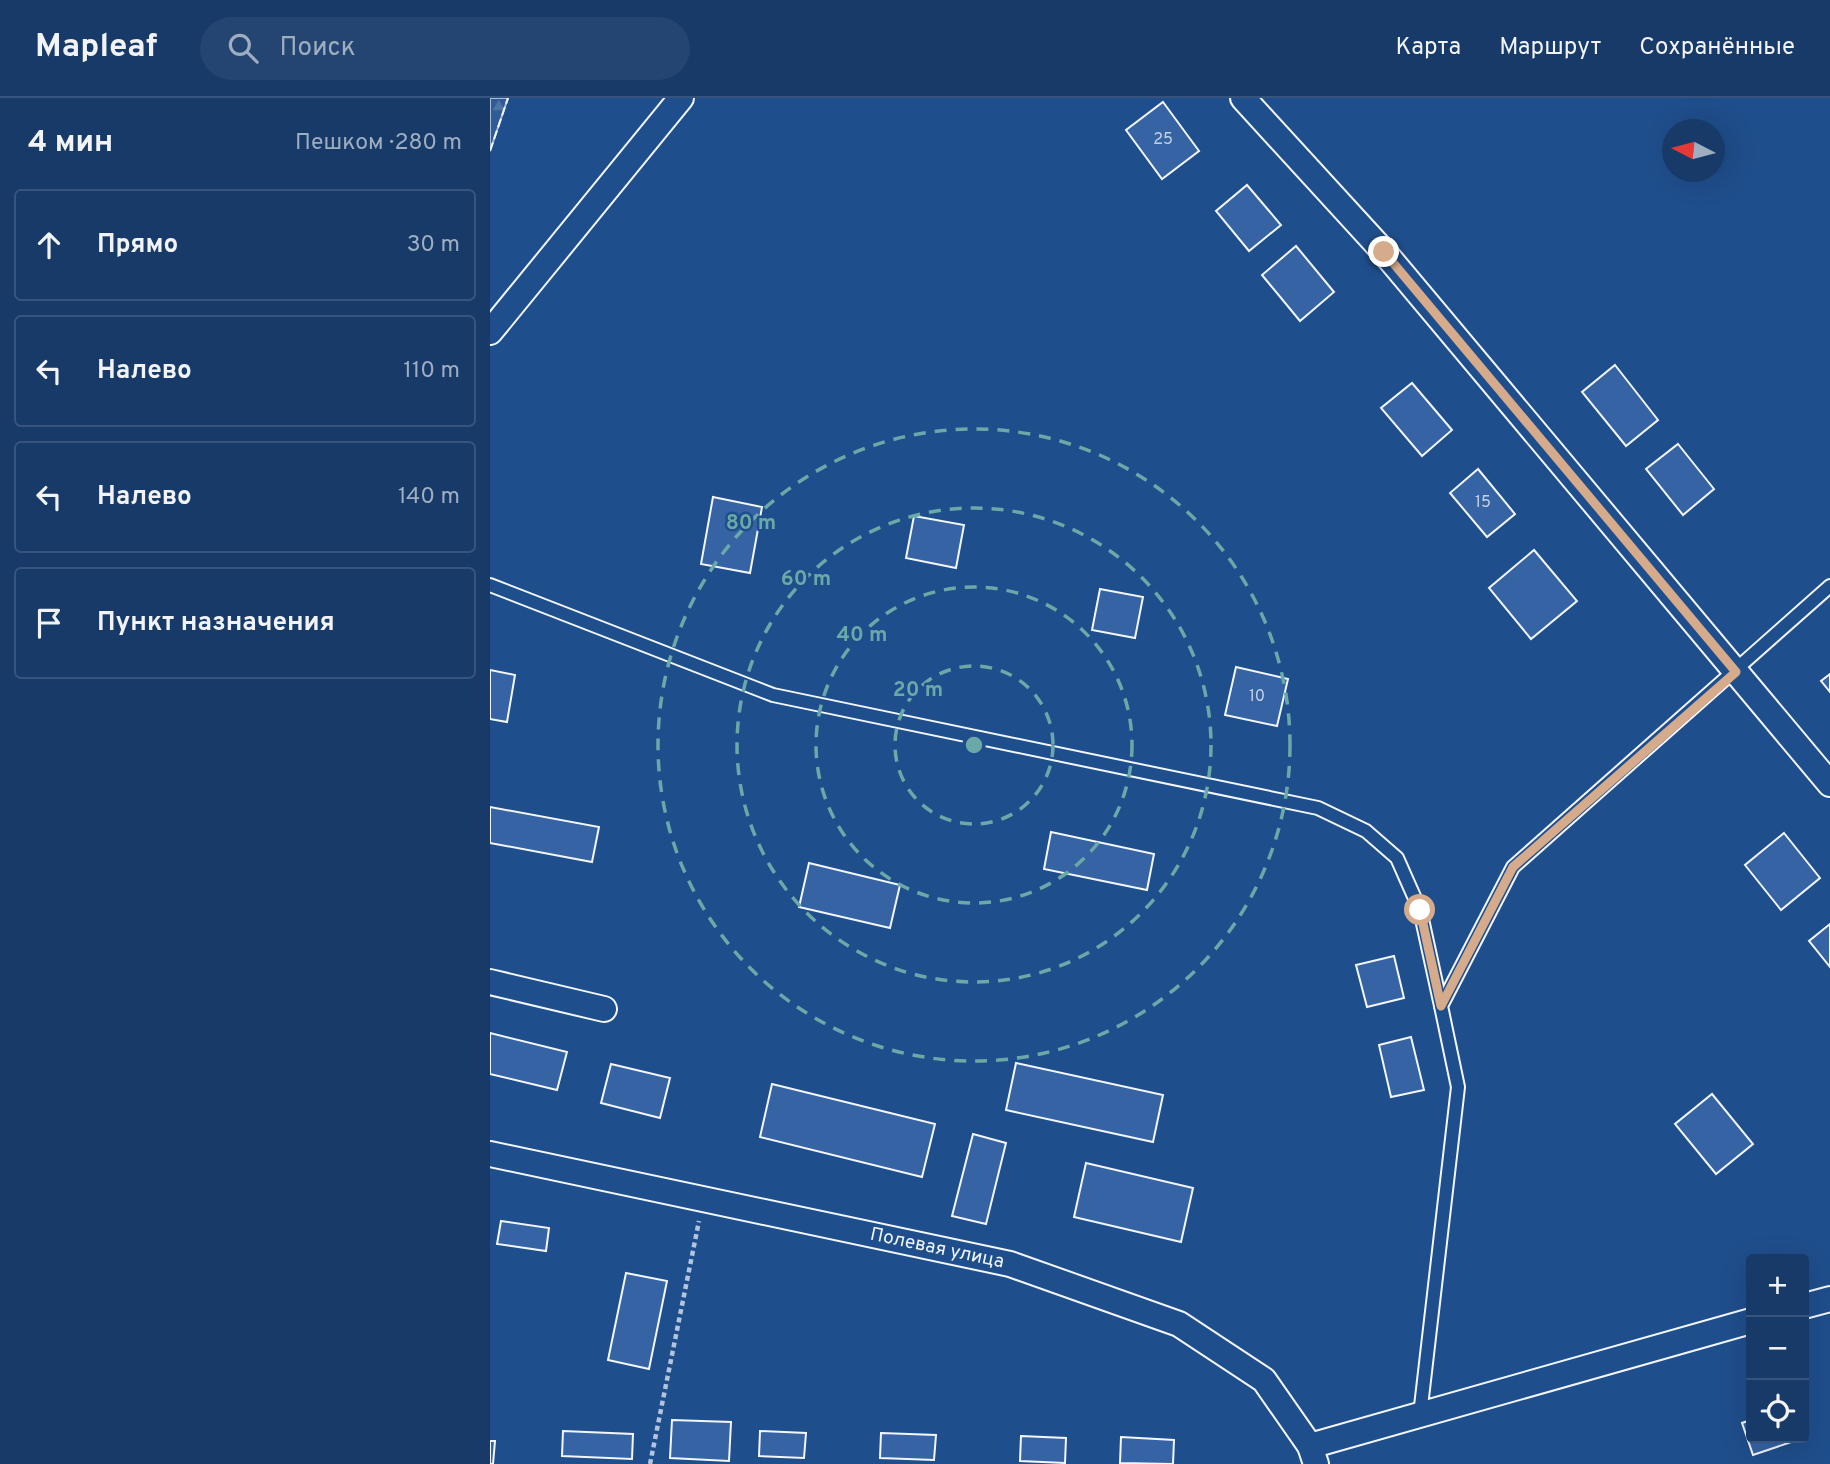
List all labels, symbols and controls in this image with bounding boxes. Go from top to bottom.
search box [200,17,690,80]
text: Mapleaf [35,27,158,69]
icon: search [224,29,262,67]
text: Поиск [280,32,356,65]
text: Карта [1395,33,1461,63]
text: Маршрут [1499,33,1601,63]
text: Сохранённые [1639,33,1795,63]
north arrow [1662,119,1725,182]
text: 4 мин [28,125,113,162]
text: Пешком · 280 m [295,129,462,158]
house number: 25 [1153,130,1173,150]
icon: ahead [30,226,68,264]
text: Прямо [97,229,178,262]
text: 30 m [407,231,460,260]
route end [1368,236,1399,267]
icon: left [30,352,68,390]
text: Налево [97,355,192,388]
text: 110 m [403,357,460,386]
icon: left [30,478,68,516]
text: Налево [97,481,192,514]
text: 140 m [398,483,460,512]
house number: 15 [1475,493,1491,513]
text: 80 m [726,510,776,537]
text: 60 m [781,566,831,593]
icon: arrive [30,604,68,642]
text: Пункт назначения [97,607,335,640]
text: 40 m [837,622,887,649]
text: 20 m [893,677,943,704]
house number: 10 [1249,687,1265,707]
centre of rings [962,733,986,757]
route start [1404,894,1435,925]
street label: Полевая улица [868,1223,1006,1274]
map controls [1746,1254,1809,1443]
button: + [1746,1254,1809,1317]
button: − [1746,1317,1809,1380]
button: locate [1746,1380,1809,1443]

